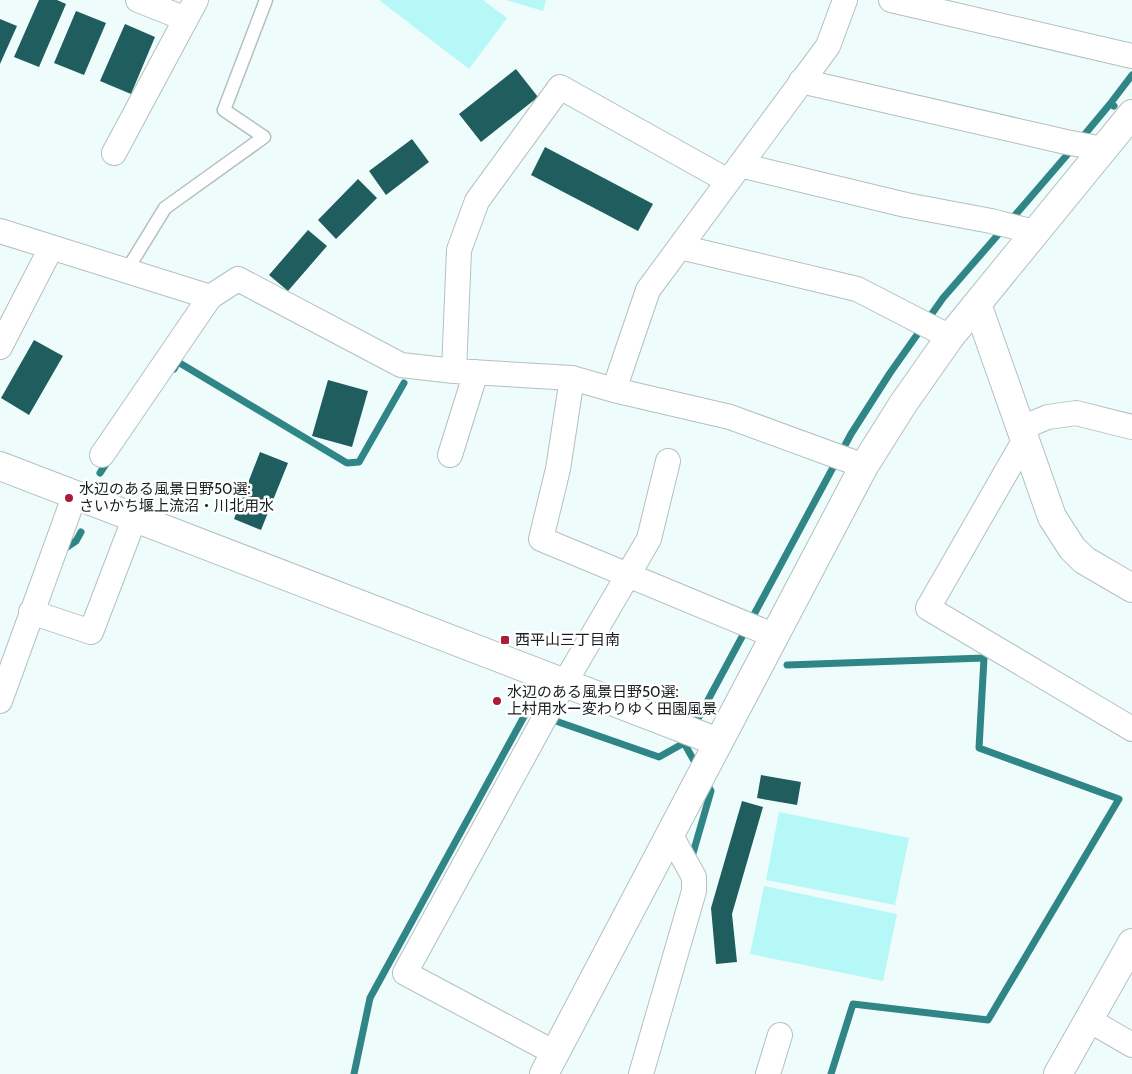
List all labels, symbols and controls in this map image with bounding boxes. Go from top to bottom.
place label: 水辺のある風景日野50選: さいかち堰上流沼・川北用水 [79,480,274,515]
marker: 水辺のある風景日野50選: さいかち堰上流沼・川北用水 [63,492,75,504]
place label: 西平山三丁目南 [515,631,620,649]
marker: 西平山三丁目南 [499,634,511,646]
place label: 水辺のある風景日野50選: 上村用水ー変わりゆく田園風景 [507,683,717,718]
marker: 水辺のある風景日野50選: 上村用水ー変わりゆく田園風景 [491,695,503,707]

